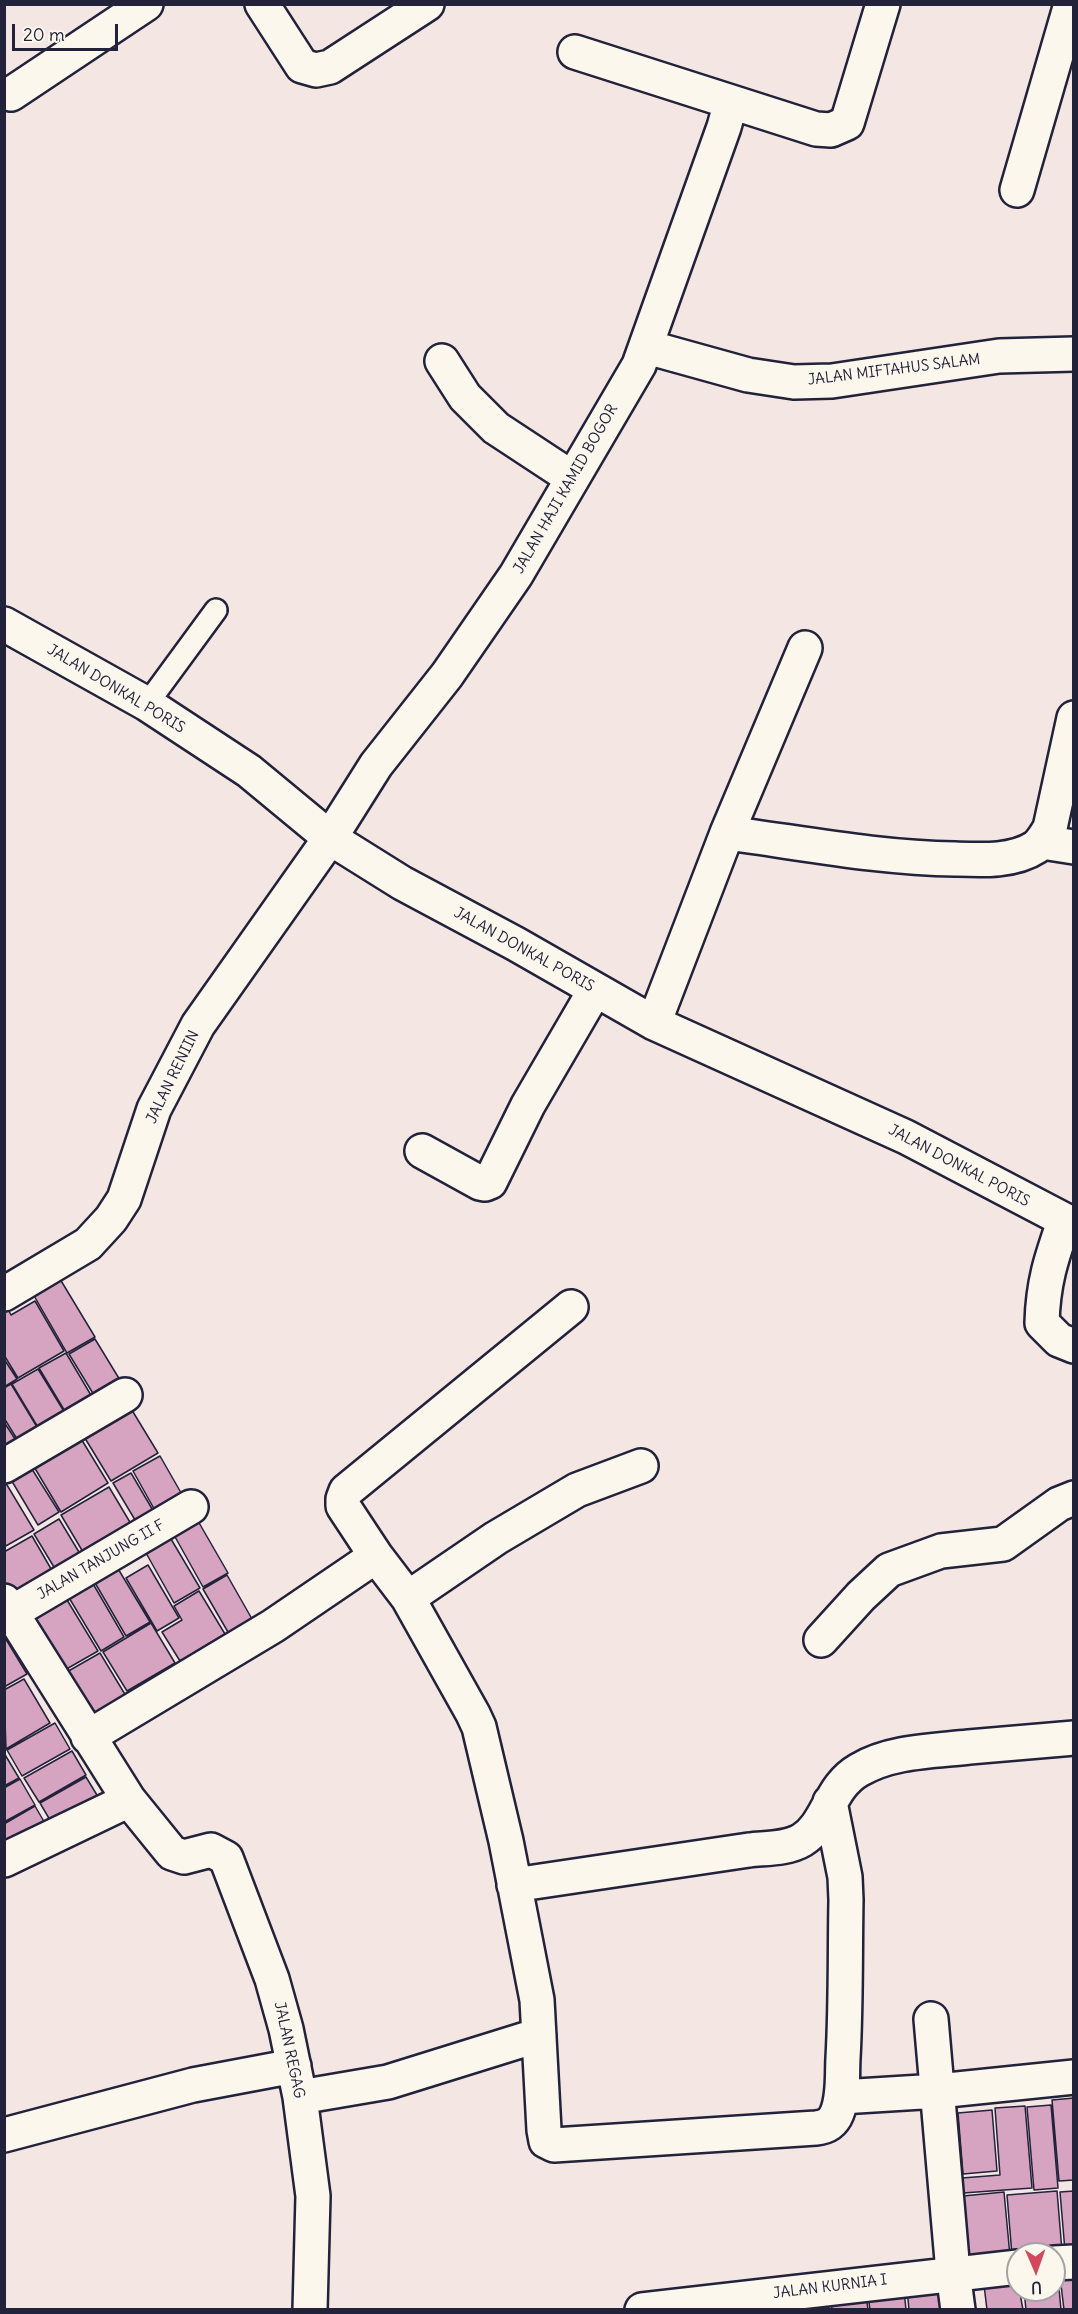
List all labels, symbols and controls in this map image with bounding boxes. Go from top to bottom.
scale bar [15,12,122,50]
text: 20 m [23,23,65,46]
street label: JALAN MIFTAHUS SALAM [807,350,981,390]
street label: JALAN HAJI KAMID BOGOR [510,401,622,577]
street label: JALAN DONKAL PORIS [44,641,188,737]
street label: JALAN DONKAL PORIS [451,904,597,996]
street label: JALAN RENIIN [143,1028,203,1126]
street label: JALAN DONKAL PORIS [885,1121,1033,1211]
street label: JALAN TANJUNG II F [34,1516,168,1604]
street label: JALAN REGAG [270,2000,308,2100]
north arrow [1006,2242,1066,2302]
street label: JALAN KURNIA I [772,2271,888,2303]
text: U [1031,2278,1042,2298]

